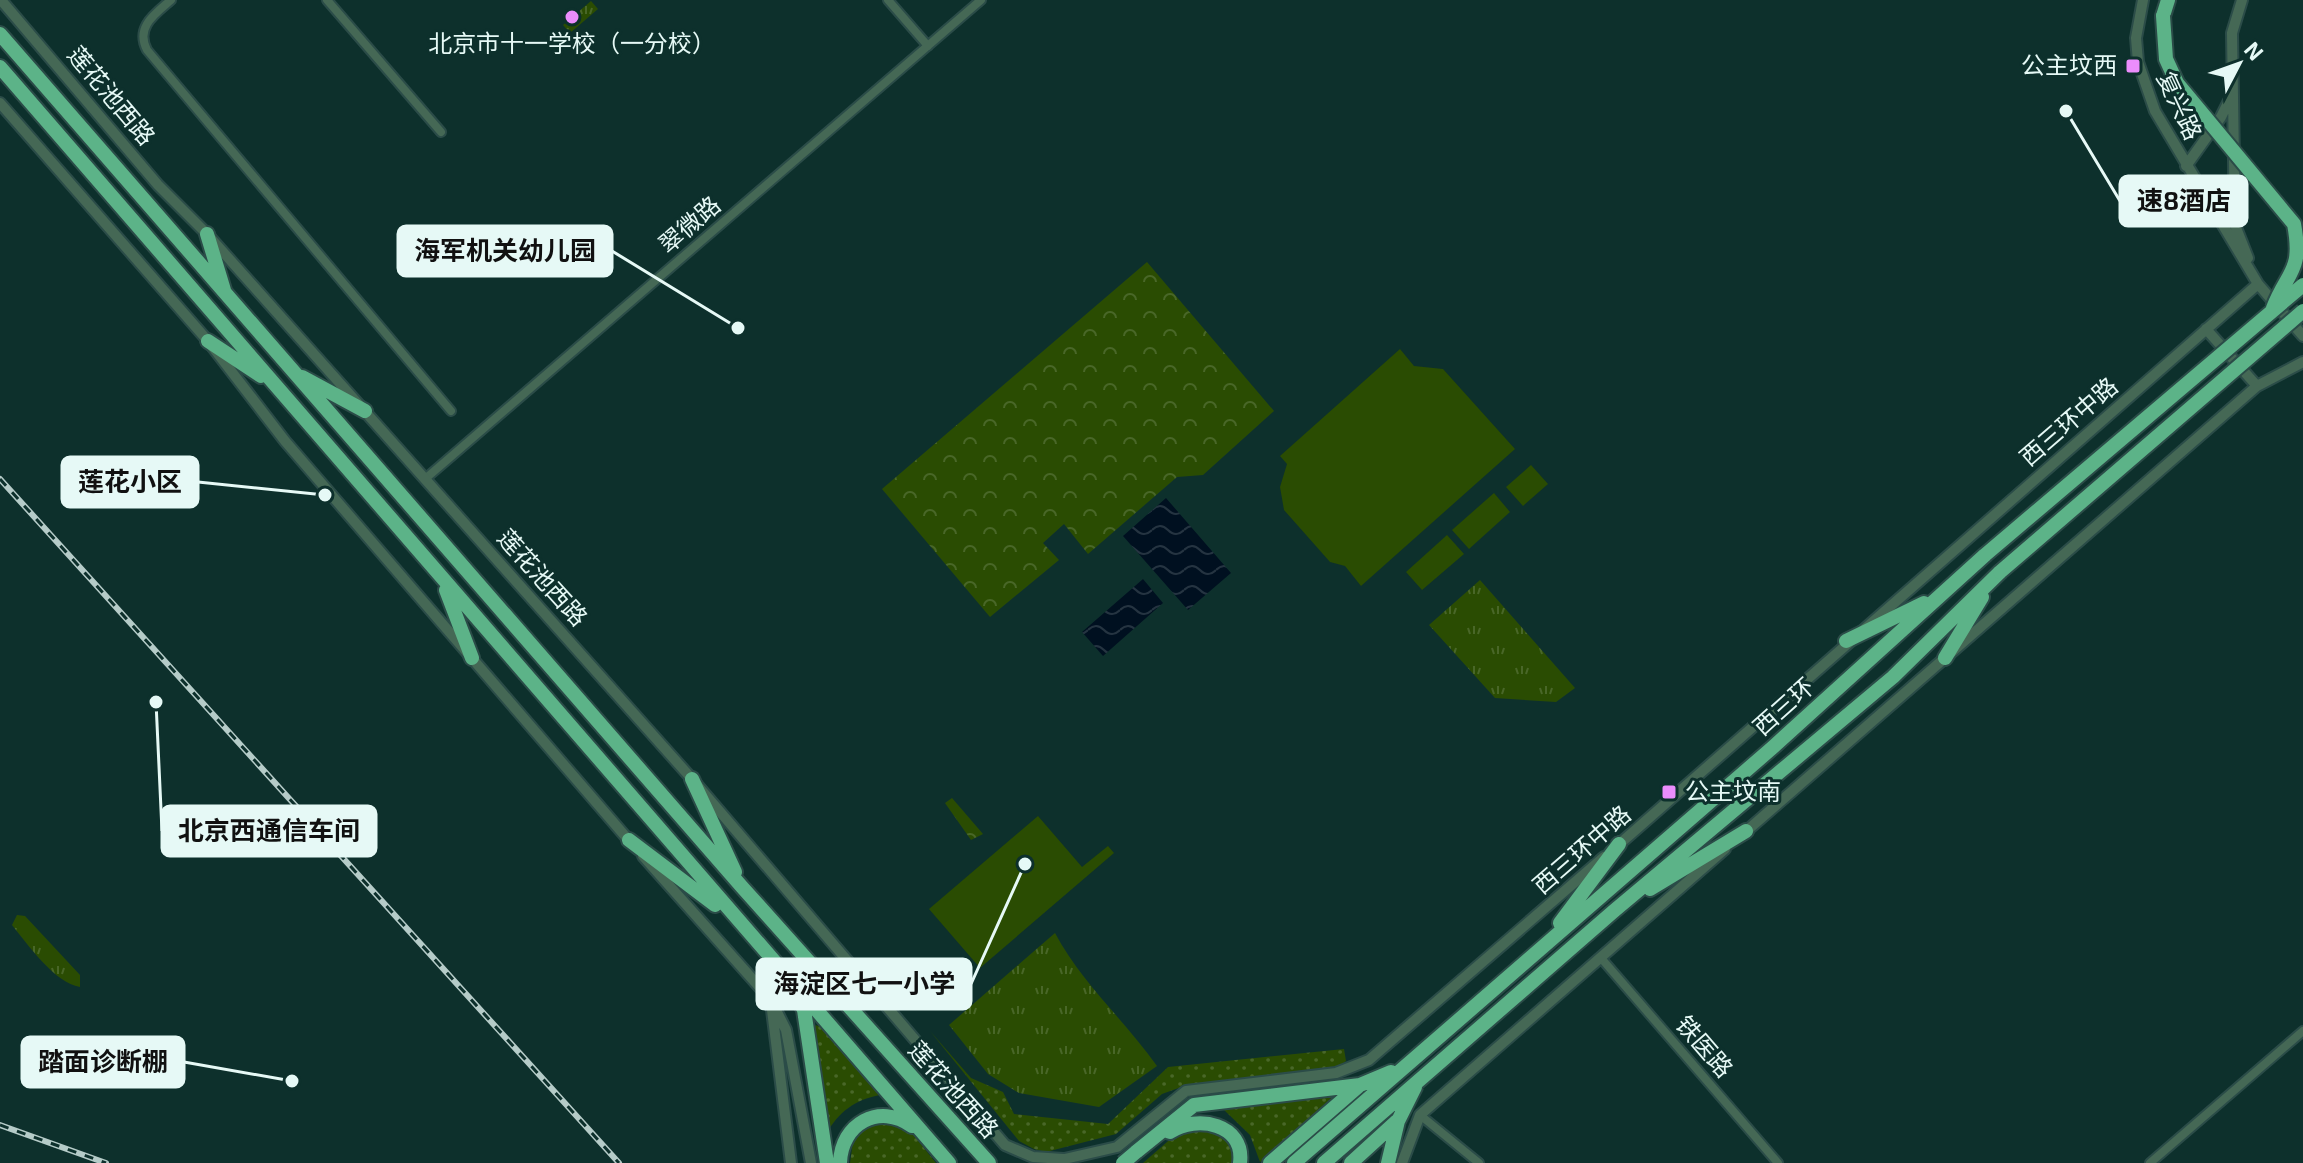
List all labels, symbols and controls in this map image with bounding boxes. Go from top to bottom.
marker: 北京市十一学校（一分校） [563,8,581,26]
north arrow [2199,24,2279,104]
place label: 北京市十一学校（一分校） [428,28,716,57]
text: N [2240,36,2270,65]
street label: 莲花池西路 [62,40,162,150]
place label: 公主坟西 [2021,50,2117,79]
marker: 公主坟西 [2124,57,2142,75]
street label: 复兴路 [2152,67,2209,144]
callout: 速8酒店 [2120,176,2247,226]
text: 速8酒店 [2137,184,2231,215]
street label: 翠微路 [652,189,726,258]
callout: 海军机关幼儿园 [398,226,612,276]
text: 海军机关幼儿园 [414,234,596,265]
street label: 西三环中路 [2013,371,2123,471]
callout: 莲花小区 [62,457,198,507]
text: 莲花小区 [78,465,182,496]
street label: 莲花池西路 [492,523,594,631]
street label: 西三环 [1747,671,1819,741]
place label: 公主坟南 [1685,776,1781,805]
marker: 公主坟南 [1660,783,1678,801]
street label: 西三环中路 [1526,799,1636,899]
callout: 北京西通信车间 [162,806,376,856]
text: 北京西通信车间 [178,814,360,845]
callout: 海淀区七一小学 [757,959,971,1009]
text: 海淀区七一小学 [773,967,955,998]
street label: 铁医路 [1671,1009,1740,1083]
street label: 莲花池西路 [903,1035,1005,1143]
callout: 踏面诊断棚 [22,1037,184,1087]
text: 踏面诊断棚 [38,1045,168,1076]

